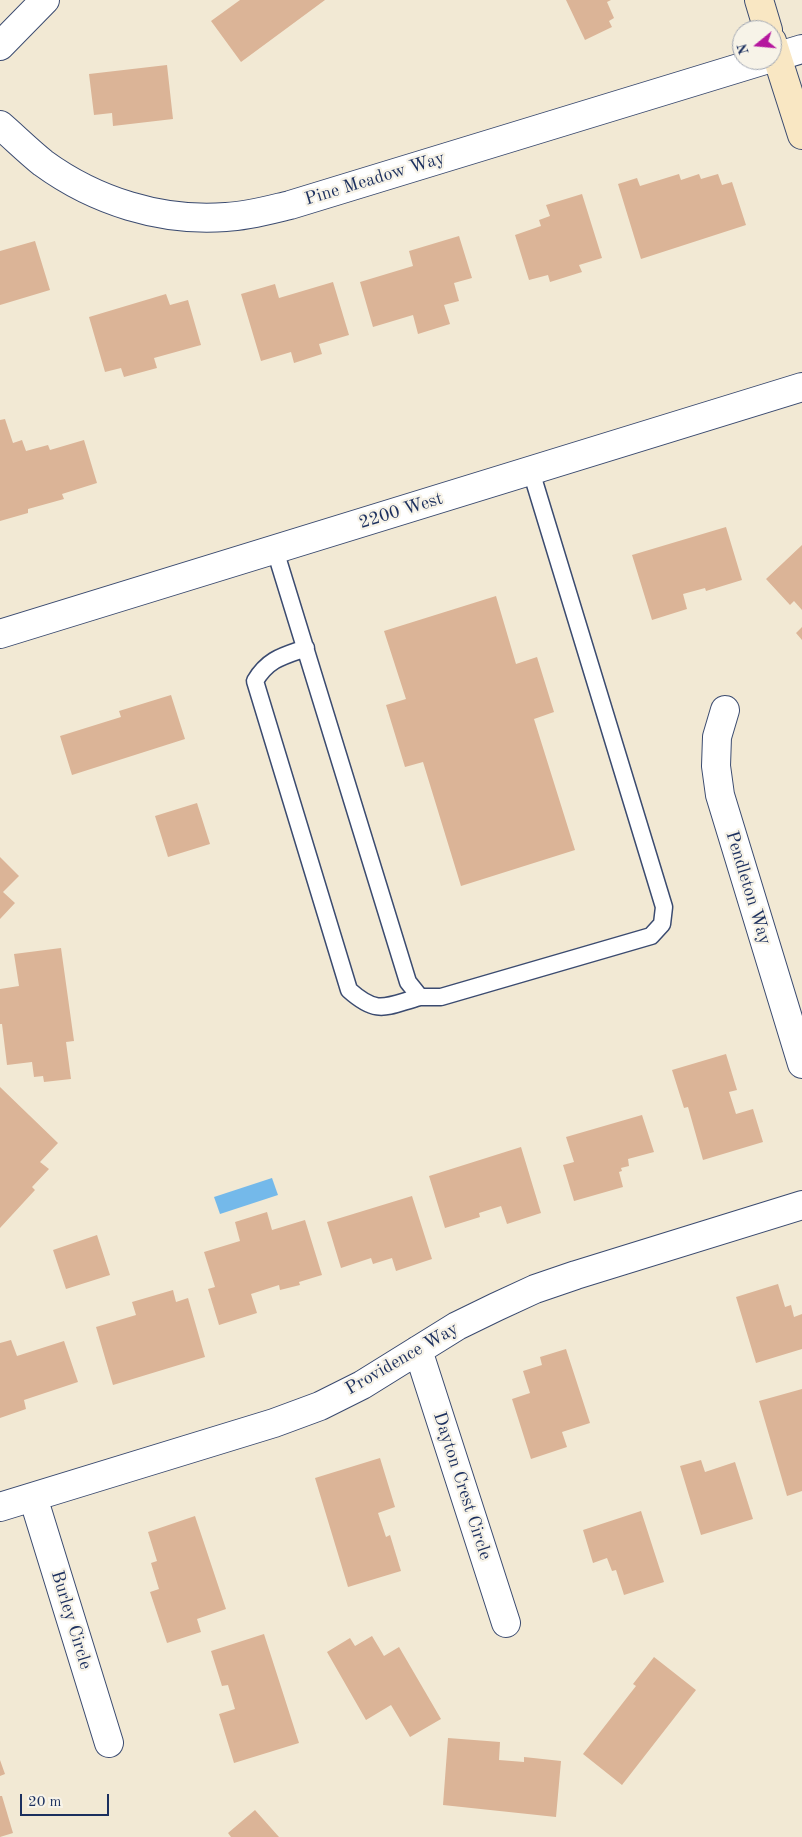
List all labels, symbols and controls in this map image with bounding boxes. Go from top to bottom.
north arrow [732,20,782,70]
text: N [735,42,752,56]
street label: Pine Meadow Way [302,147,448,211]
street label: 2200 West [356,488,446,534]
street label: Pendleton Way [720,829,776,947]
street label: Providence Way [342,1318,462,1400]
street label: Dayton Crest Circle [428,1409,496,1563]
street label: Burley Circle [46,1568,96,1672]
scale bar [22,1784,111,1816]
text: 20 m [28,1795,62,1810]

